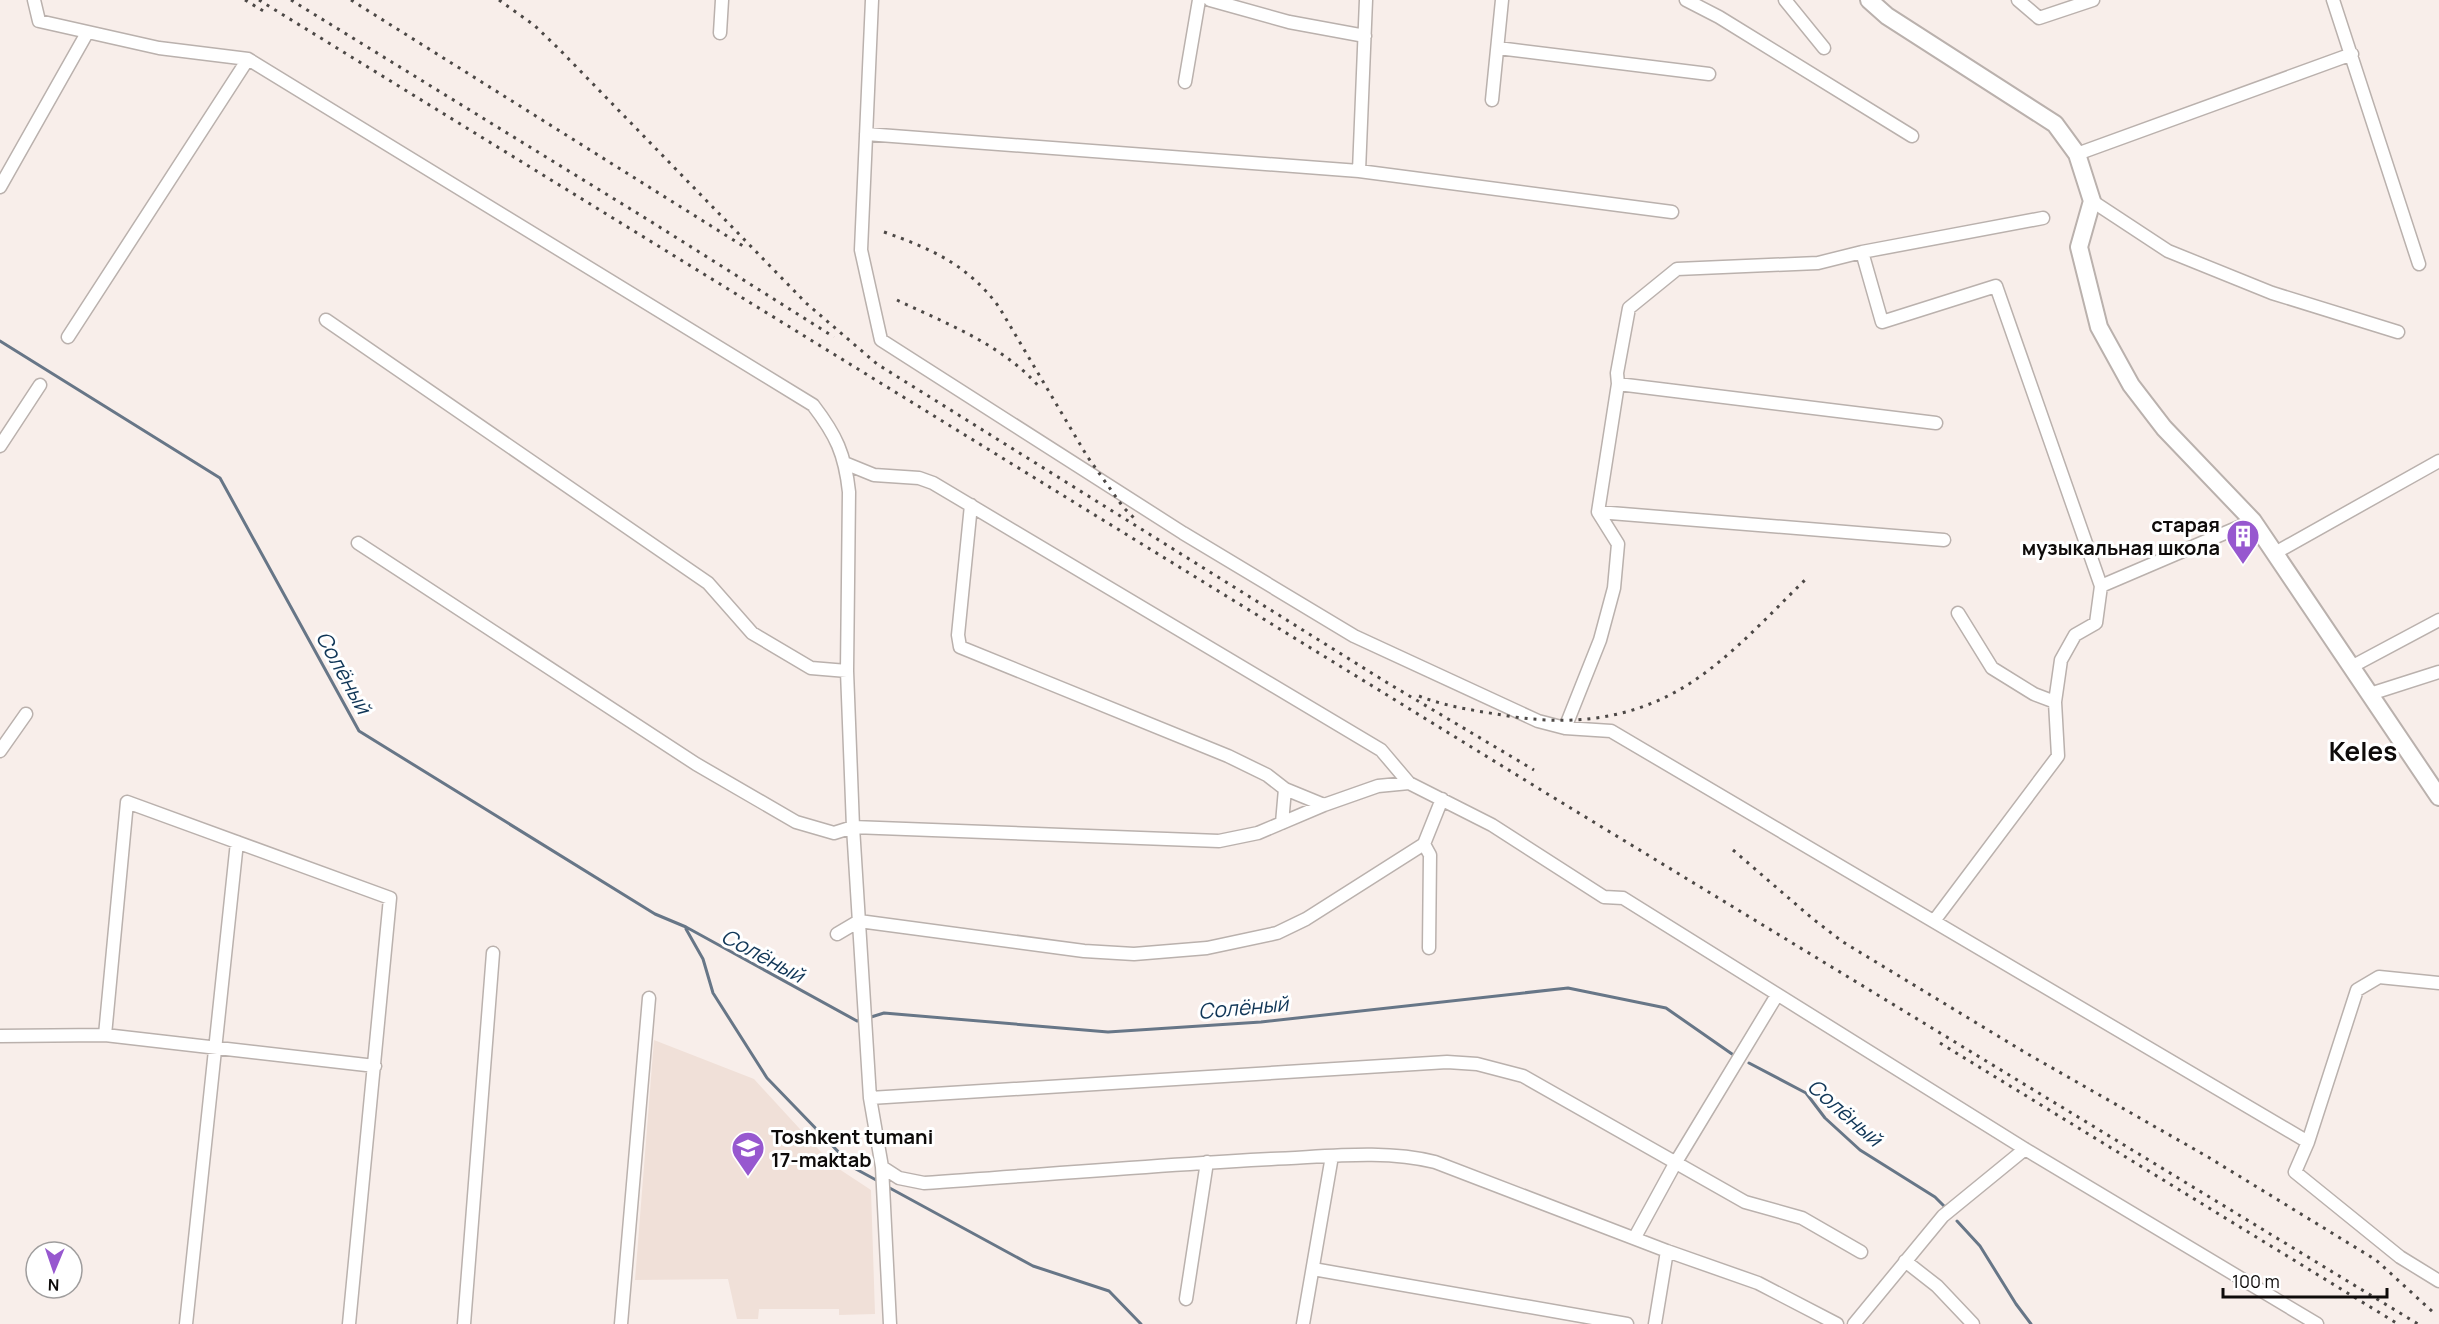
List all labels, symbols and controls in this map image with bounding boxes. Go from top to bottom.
place label: старая музыкальная школа [2022,511,2220,561]
building icon: старая музыкальная школа [2225,518,2261,565]
water label: Солёный [310,626,379,720]
district label: Keles [2329,733,2397,769]
water label: Солёный [717,921,811,990]
water label: Солёный [1197,989,1291,1025]
water label: Солёный [1802,1072,1890,1154]
place label: Toshkent tumani 17-maktab [771,1123,933,1173]
school or university icon: Toshkent tumani 17-maktab [730,1130,766,1177]
north arrow [24,1240,84,1300]
scale bar [2223,1261,2386,1299]
text: 100 m [2232,1269,2280,1293]
text: N [47,1274,60,1296]

